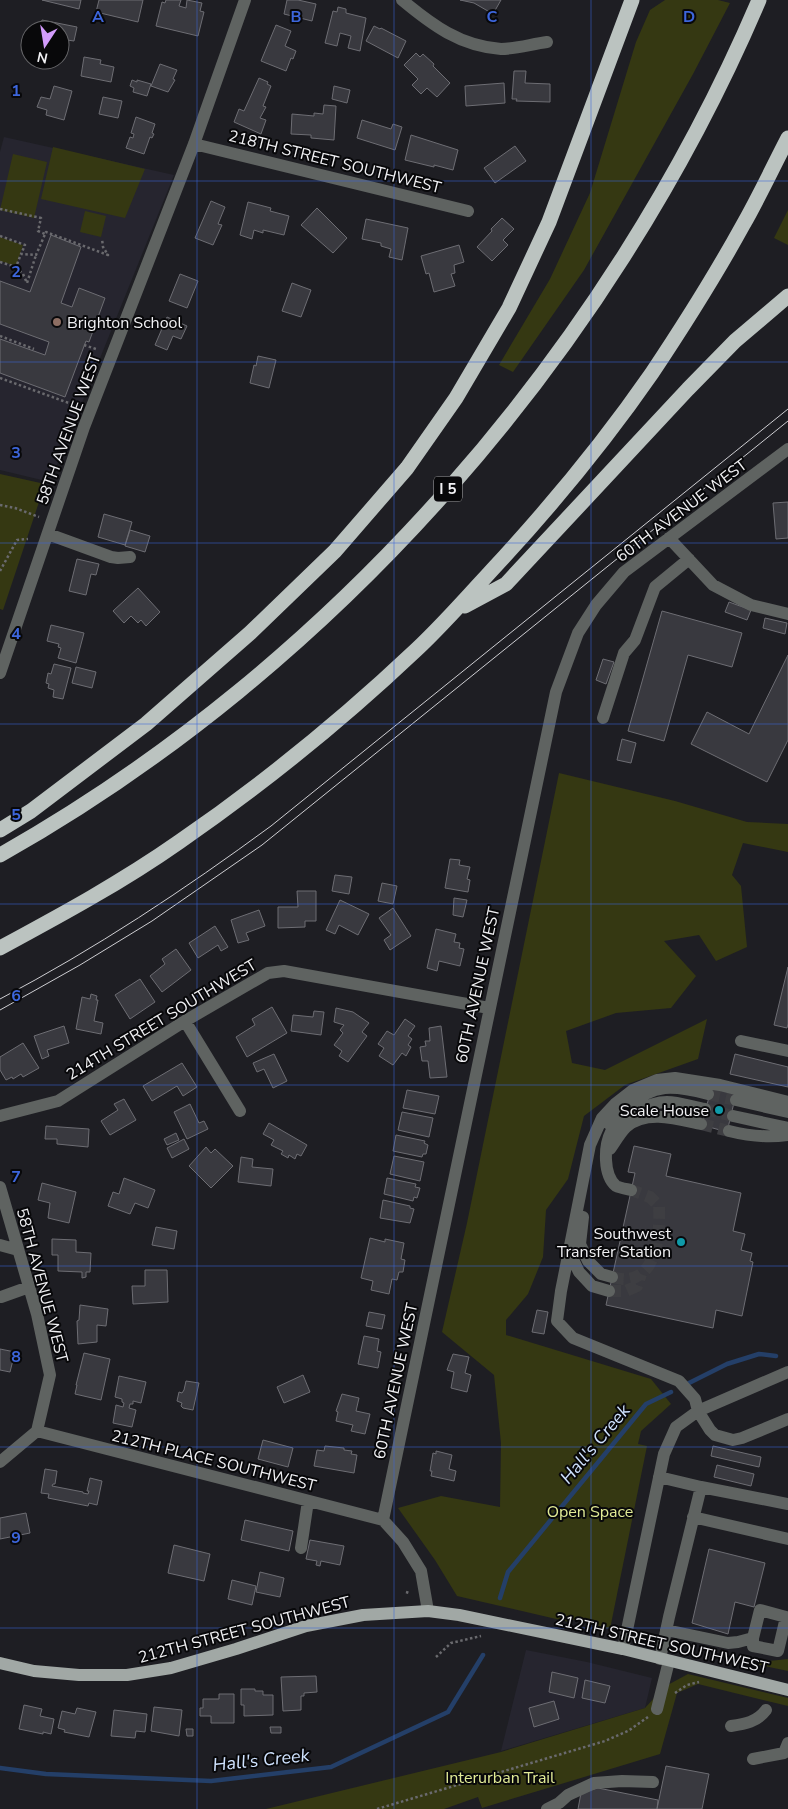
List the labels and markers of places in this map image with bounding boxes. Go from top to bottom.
place label: Brighton School [67,312,182,334]
marker: Brighton School [51,316,63,328]
place label: Scale House [620,1100,709,1122]
marker: Scale House [713,1104,725,1116]
place label: Southwest Transfer Station [557,1223,671,1263]
marker: Southwest Transfer Station [675,1236,687,1248]

